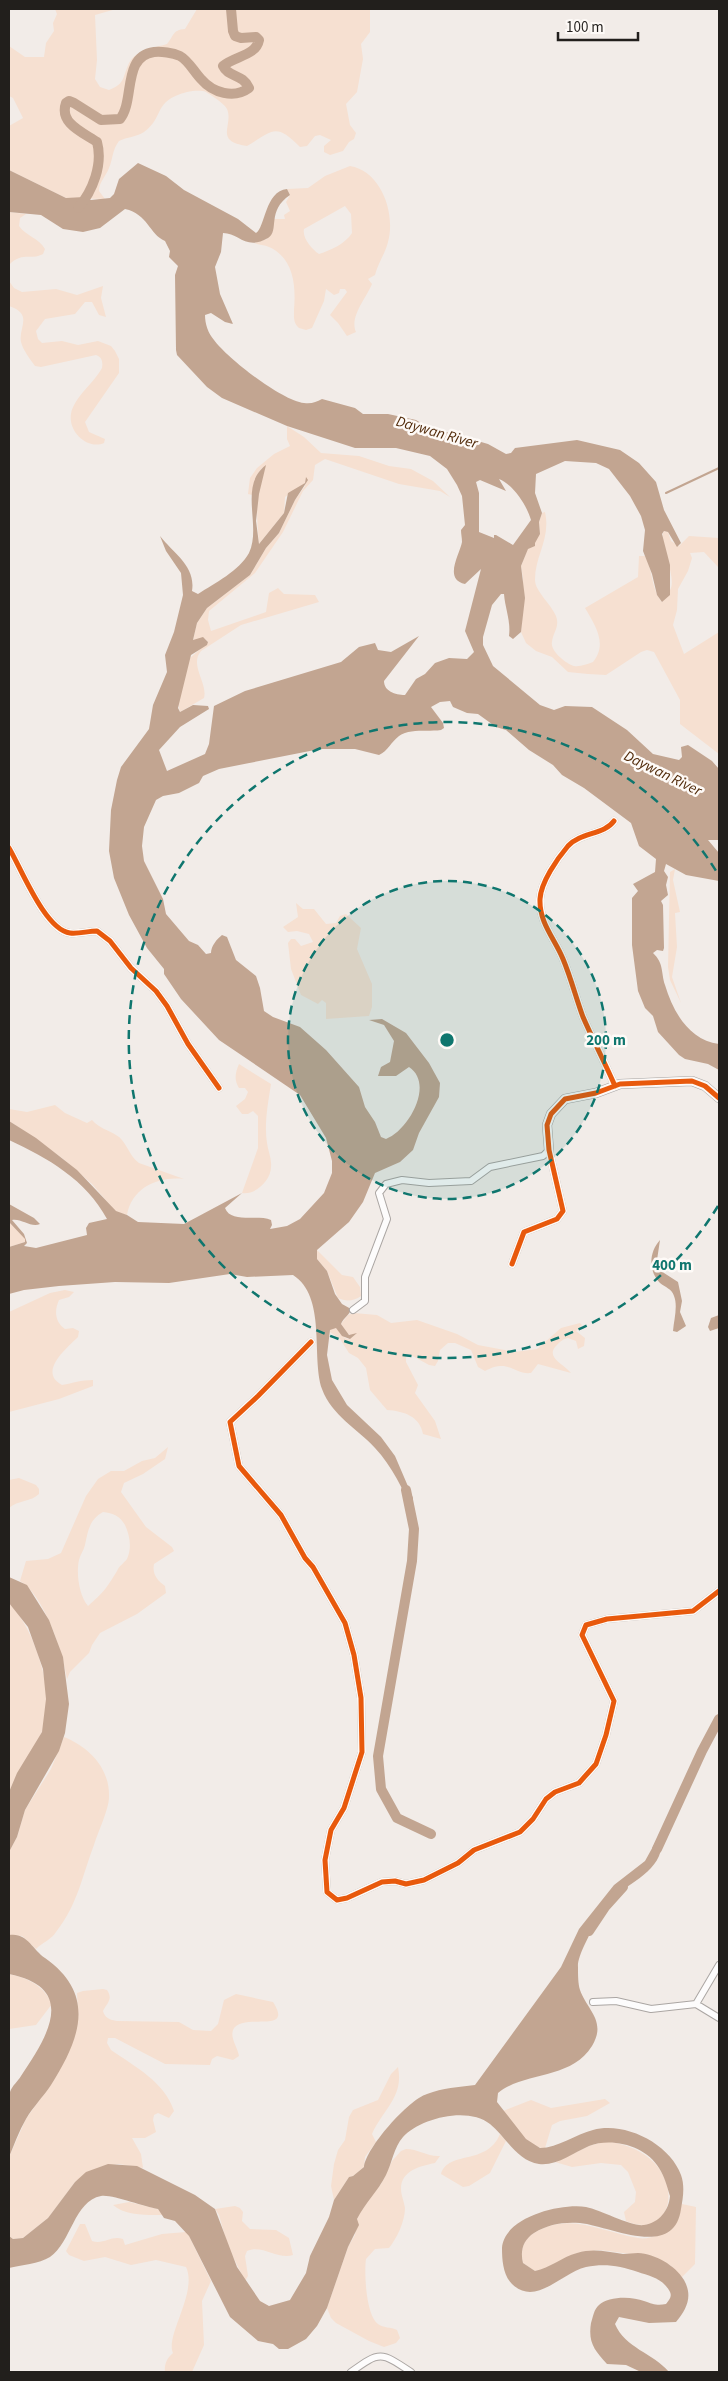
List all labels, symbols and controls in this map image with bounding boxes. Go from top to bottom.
scale bar [558,10,638,42]
text: 100 m [566,17,604,38]
water label: Daywan River [394,411,481,454]
water label: Daywan River [620,746,706,802]
text: 200 m [586,1030,626,1051]
centre of rings [438,1031,456,1049]
text: 400 m [652,1255,692,1276]

